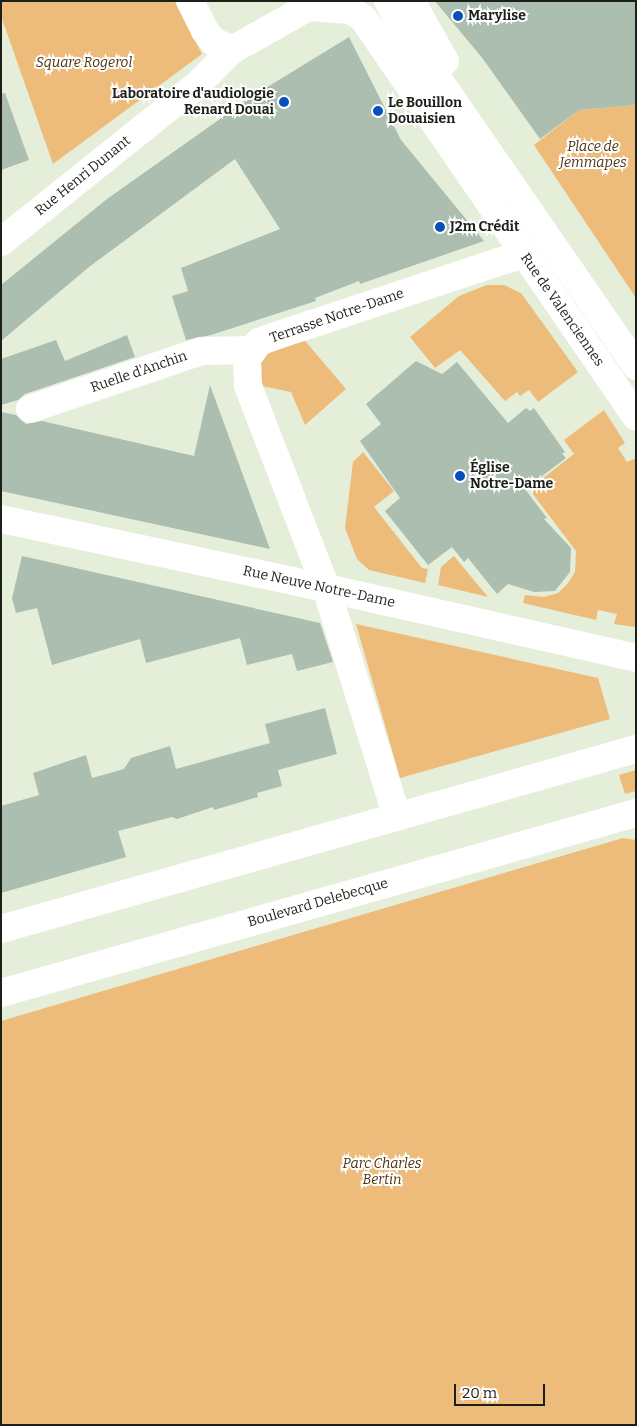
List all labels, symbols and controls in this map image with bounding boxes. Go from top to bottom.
place label: Marylise [468,8,526,24]
marker: Marylise [452,10,464,22]
park label: Square Rogerol [36,55,132,71]
place label: Laboratoire d'audiologie Renard Douai [112,86,274,118]
place label: Le Bouillon Douaisien [388,95,462,128]
marker: Laboratoire d'audiologie Renard Douai [278,96,290,108]
marker: Le Bouillon Douaisien [372,105,384,117]
street label: Rue Henri Dunant [32,132,134,220]
park label: Place de Jemmapes [559,139,627,172]
place label: J2m Crédit [450,219,520,235]
marker: J2m Crédit [434,221,446,233]
street label: Rue de Valenciennes [517,250,607,370]
street label: Terrasse Notre-Dame [268,285,406,347]
street label: Ruelle d'Anchin [89,348,189,396]
place label: Église Notre-Dame [470,460,553,492]
marker: Église Notre-Dame [454,470,466,482]
street label: Rue Neuve Notre-Dame [241,563,397,611]
street label: Boulevard Delebecque [246,875,390,931]
park label: Parc Charles Bertin [343,1156,421,1188]
scale bar [457,1374,548,1406]
text: 20 m [462,1384,497,1402]

